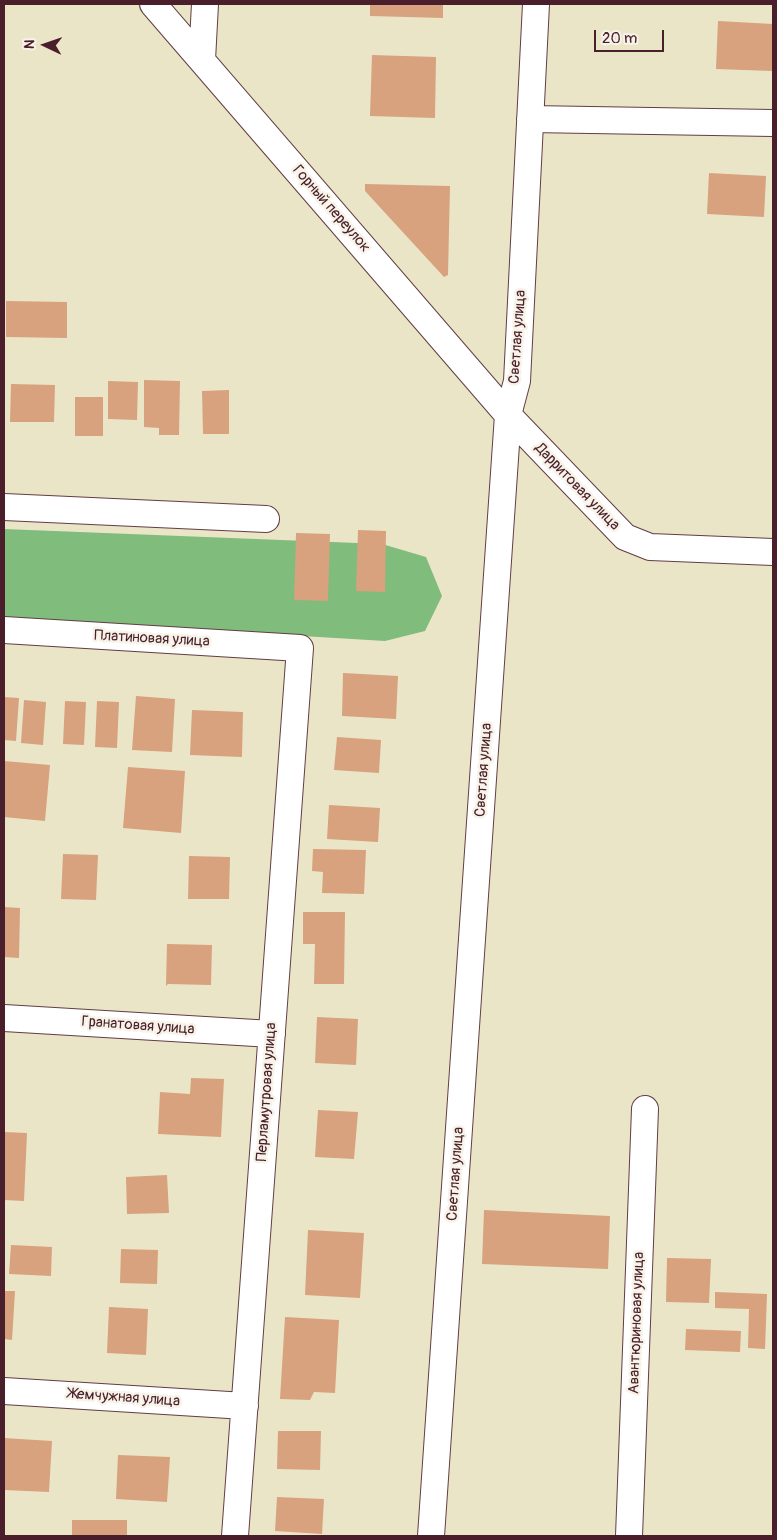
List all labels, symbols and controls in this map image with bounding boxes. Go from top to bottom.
north arrow [20,20,70,70]
scale bar [597,20,667,52]
text: 20 m [602,29,637,48]
text: N [21,39,38,49]
street label: Горный переулок [288,162,374,256]
street label: Светлая улица [506,289,530,385]
street label: Дарритовая улица [531,440,623,534]
street label: Платиновая улица [94,627,210,651]
street label: Светлая улица [472,722,496,818]
street label: Гранатовая улица [81,1013,195,1039]
street label: Перламутровая улица [253,1022,281,1162]
street label: Светлая улица [444,1126,468,1222]
street label: Авантюриновая улица [626,1252,648,1394]
street label: Жемчужная улица [68,1385,180,1411]

